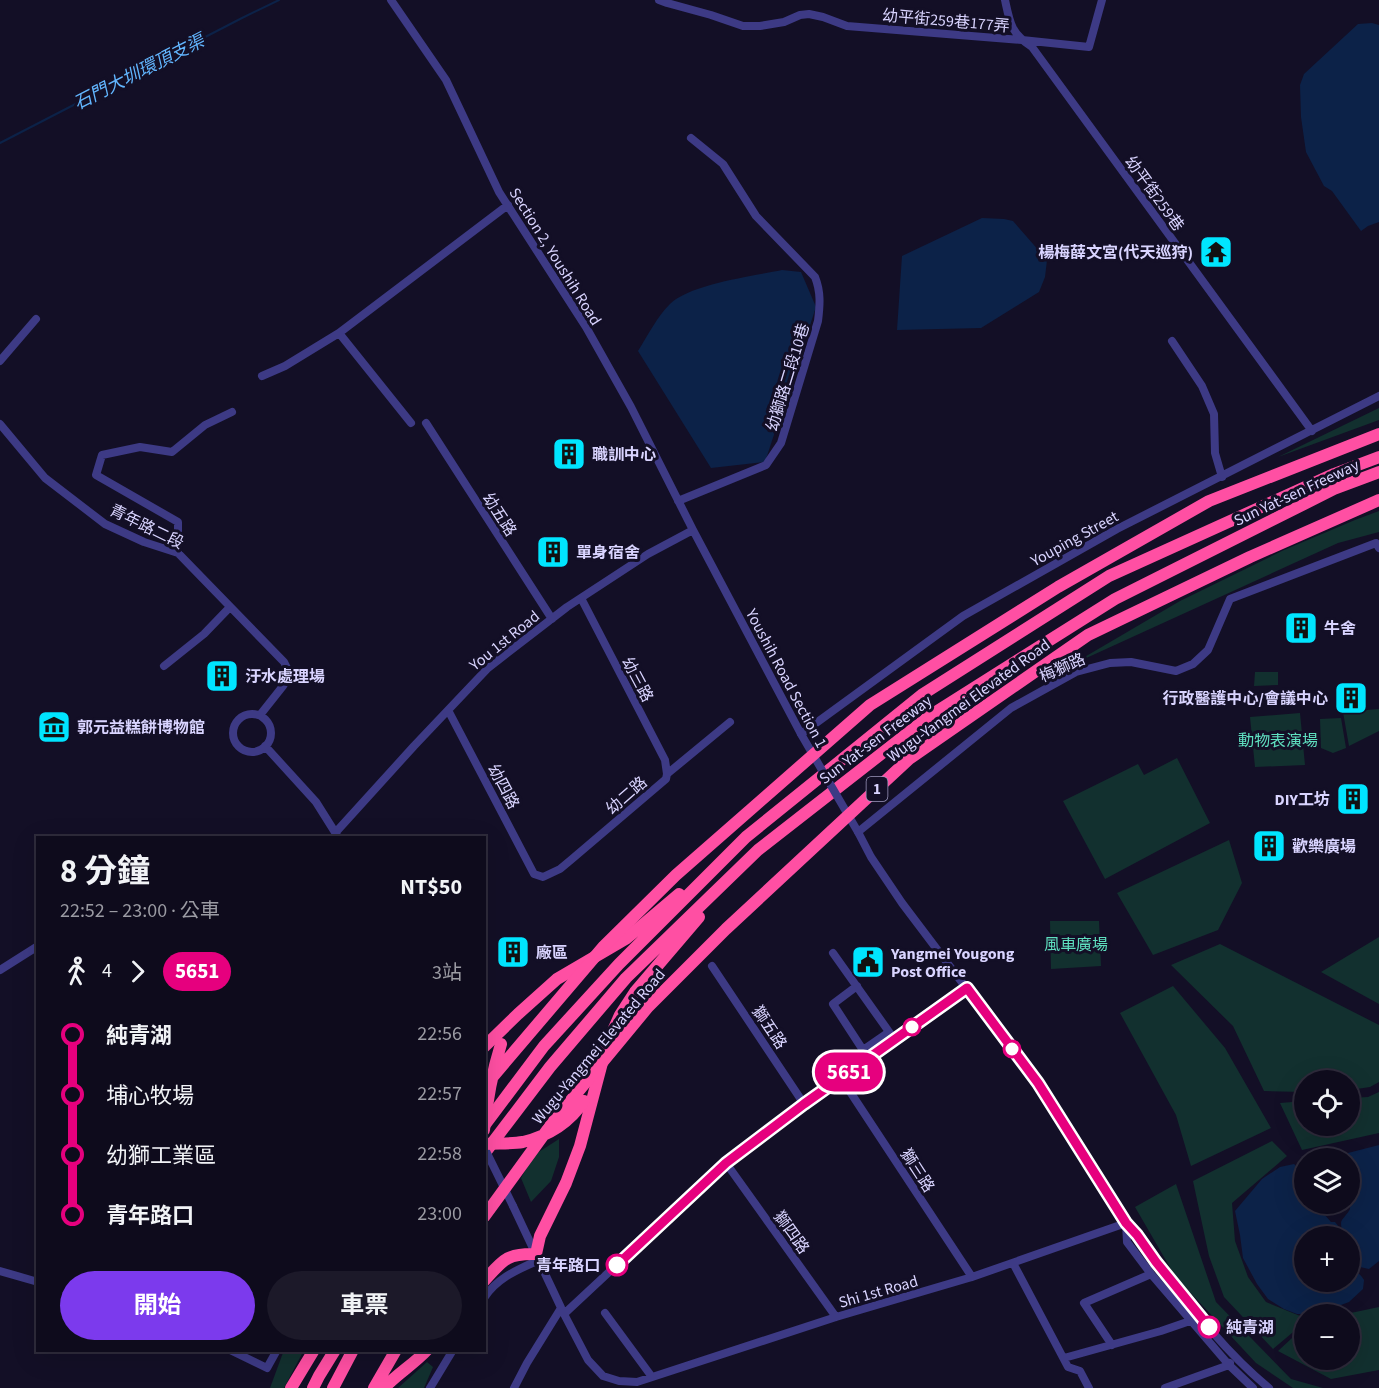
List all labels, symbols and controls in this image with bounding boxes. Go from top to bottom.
street label: 幼平街259巷177弄 [881,4,1010,38]
water label: 石門大圳環頂支渠 [69,27,212,116]
street label: 幼平街259巷 [1119,152,1189,236]
street label: Section 2, Youshih Road [504,183,607,330]
temple icon: 楊梅薛文宮(代天巡狩) [1198,234,1234,270]
place label: 楊梅薛文宮(代天巡狩) [1038,242,1193,264]
street label: 幼獅路二段10巷 [761,321,815,434]
building icon: 職訓中心 [551,436,587,472]
place label: 職訓中心 [592,444,656,466]
street label: Sun Yat-sen Freeway [1230,454,1363,532]
street label: 幼五路 [477,488,521,541]
street label: 青年路二段 [106,499,187,554]
street label: Youping Street [1026,505,1123,573]
building icon: 單身宿舍 [535,534,571,570]
place label: 單身宿舍 [576,542,640,564]
street label: Youshih Road Section 1 [740,604,832,752]
street label: You 1st Road [464,606,545,677]
building icon: 牛舍 [1283,610,1319,646]
place label: 牛舍 [1324,618,1356,640]
street label: Wugu-Yangmei Elevated Road [883,634,1055,768]
street label: 梅獅路 [1036,648,1089,688]
street label: 幼三路 [616,653,658,706]
building icon: 汙水處理場 [204,658,240,694]
place label: 汙水處理場 [245,666,325,688]
building icon: 行政醫護中心/會議中心 [1333,680,1369,716]
place label: 行政醫護中心/會議中心 [1163,688,1328,710]
street label: Sun Yat-sen Freeway [815,690,937,789]
museum icon: 郭元益糕餅博物館 [36,709,72,745]
place label: 郭元益糕餅博物館 [77,717,205,739]
park label: 動物表演場 [1238,730,1318,752]
street label: 幼四路 [482,760,524,813]
street label: 幼二路 [601,772,652,820]
road number: 1 [866,777,888,801]
building icon: DIY工坊 [1335,781,1371,817]
place label: DIY工坊 [1275,789,1330,811]
building icon: 歡樂廣場 [1251,828,1287,864]
place label: 歡樂廣場 [1292,836,1356,858]
text: 8 分鐘 [60,848,150,895]
text: NT$50 [400,871,462,903]
text: 22:52 – 23:00 · 公車 [60,897,220,925]
building icon: 廠區 [495,934,531,970]
park label: 風車廣場 [1044,934,1108,956]
place label: 廠區 [536,942,568,964]
place label: Yangmei Yougong Post Office [890,943,1015,983]
public building icon: Yangmei Yougong Post Office [850,944,886,980]
icon: walk [60,955,93,988]
icon: forward [121,955,154,988]
text: 5651 [175,956,219,986]
text: 4 [102,957,112,985]
text: 3站 [432,959,462,987]
street label: Wugu-Yangmei Elevated Road [527,964,670,1129]
street label: 獅五路 [747,1002,792,1054]
unlabelled marker [903,1018,921,1036]
text: 純青湖 [106,1020,172,1052]
text: 22:56 [417,1020,462,1048]
unlabelled marker [1003,1040,1021,1058]
line badge: 5651 [807,1052,891,1092]
text: 5651 [827,1057,871,1087]
map controls [1294,1070,1360,1370]
button: locate [1294,1070,1360,1136]
text: 埔心牧場 [106,1080,194,1112]
text: 22:57 [417,1080,462,1108]
text: 幼獅工業區 [106,1140,216,1172]
text: 22:58 [417,1140,462,1168]
street label: 獅三路 [895,1144,939,1197]
button: layers [1294,1148,1360,1214]
text: 青年路口 [106,1200,194,1232]
text: 23:00 [417,1200,462,1228]
street label: 獅四路 [768,1207,814,1258]
button: + [1294,1226,1360,1292]
marker: 青年路口 [606,1254,628,1276]
place label: 青年路口 [536,1255,600,1277]
street label: Shi 1st Road [836,1270,921,1314]
button: 開始 [60,1271,255,1340]
button: 車票 [267,1271,462,1340]
button: − [1294,1304,1360,1370]
marker: 純青湖 [1198,1316,1220,1338]
place label: 純青湖 [1226,1317,1274,1339]

